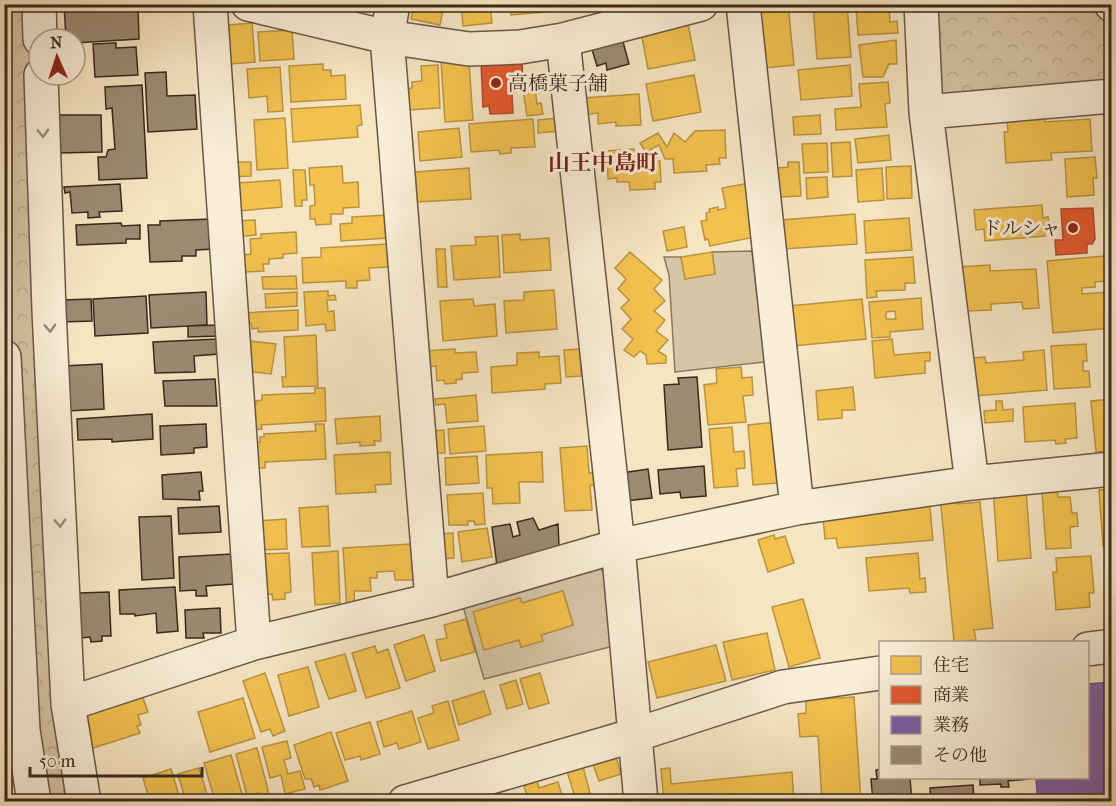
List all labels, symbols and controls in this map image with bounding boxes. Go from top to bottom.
north arrow [27,27,87,87]
text: N [50,33,64,52]
place label: 高橋菓子舗 [508,72,608,95]
marker: 高橋菓子舗 [489,76,503,90]
one-way arrow [37,129,49,138]
district label: 山王中島町 [548,150,658,176]
place label: ドルシャ [982,217,1061,240]
marker: ドルシャ [1066,221,1080,235]
one-way arrow [43,324,56,333]
one-way arrow [53,519,66,528]
legend [879,641,1089,779]
text: 住宅 [933,655,969,676]
text: 商業 [933,685,969,706]
text: 業務 [933,715,969,736]
scale bar [30,740,202,778]
text: その他 [933,745,987,766]
text: 50 m [39,751,76,772]

